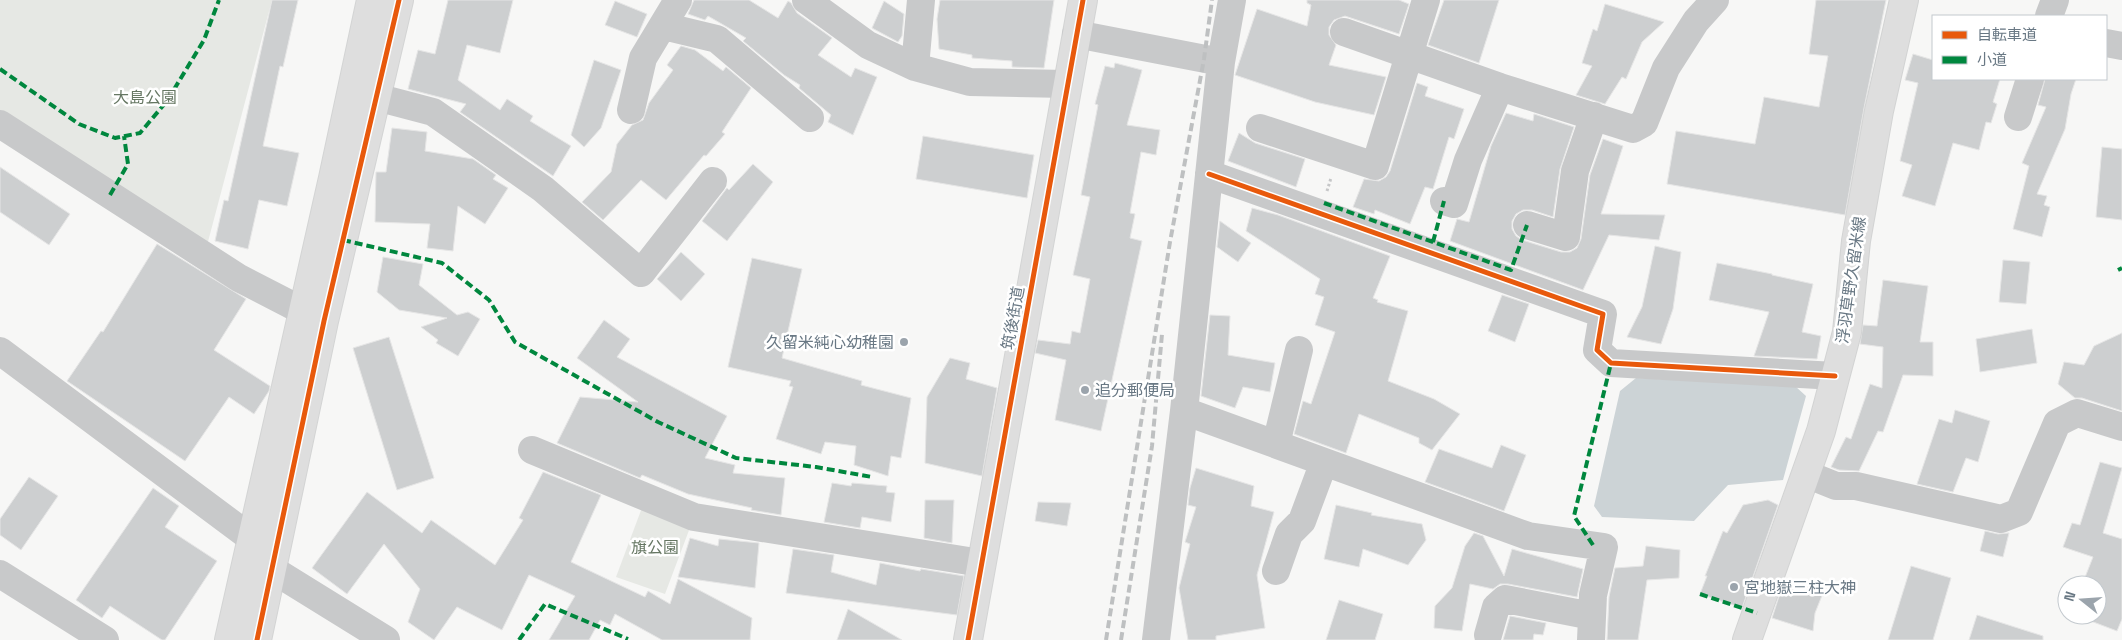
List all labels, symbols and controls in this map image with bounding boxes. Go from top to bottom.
legend [1932,15,2107,80]
text: 自転車道 [1977,25,2037,44]
text: 小道 [1977,50,2007,69]
park label: 大島公園 [113,87,177,108]
street label: 浮羽草野久留米線 [1832,215,1870,345]
street label: 筑後街道 [997,285,1029,351]
place label: 久留米純心幼稚園 [766,332,894,353]
marker: 久留米純心幼稚園 [898,336,910,348]
place label: 追分郵便局 [1095,380,1175,401]
marker: 追分郵便局 [1079,384,1091,396]
park label: 旗公園 [631,537,679,558]
north arrow [2057,575,2107,625]
place label: 宮地嶽三柱大神 [1744,577,1856,598]
marker: 宮地嶽三柱大神 [1728,581,1740,593]
text: N [2060,589,2080,603]

